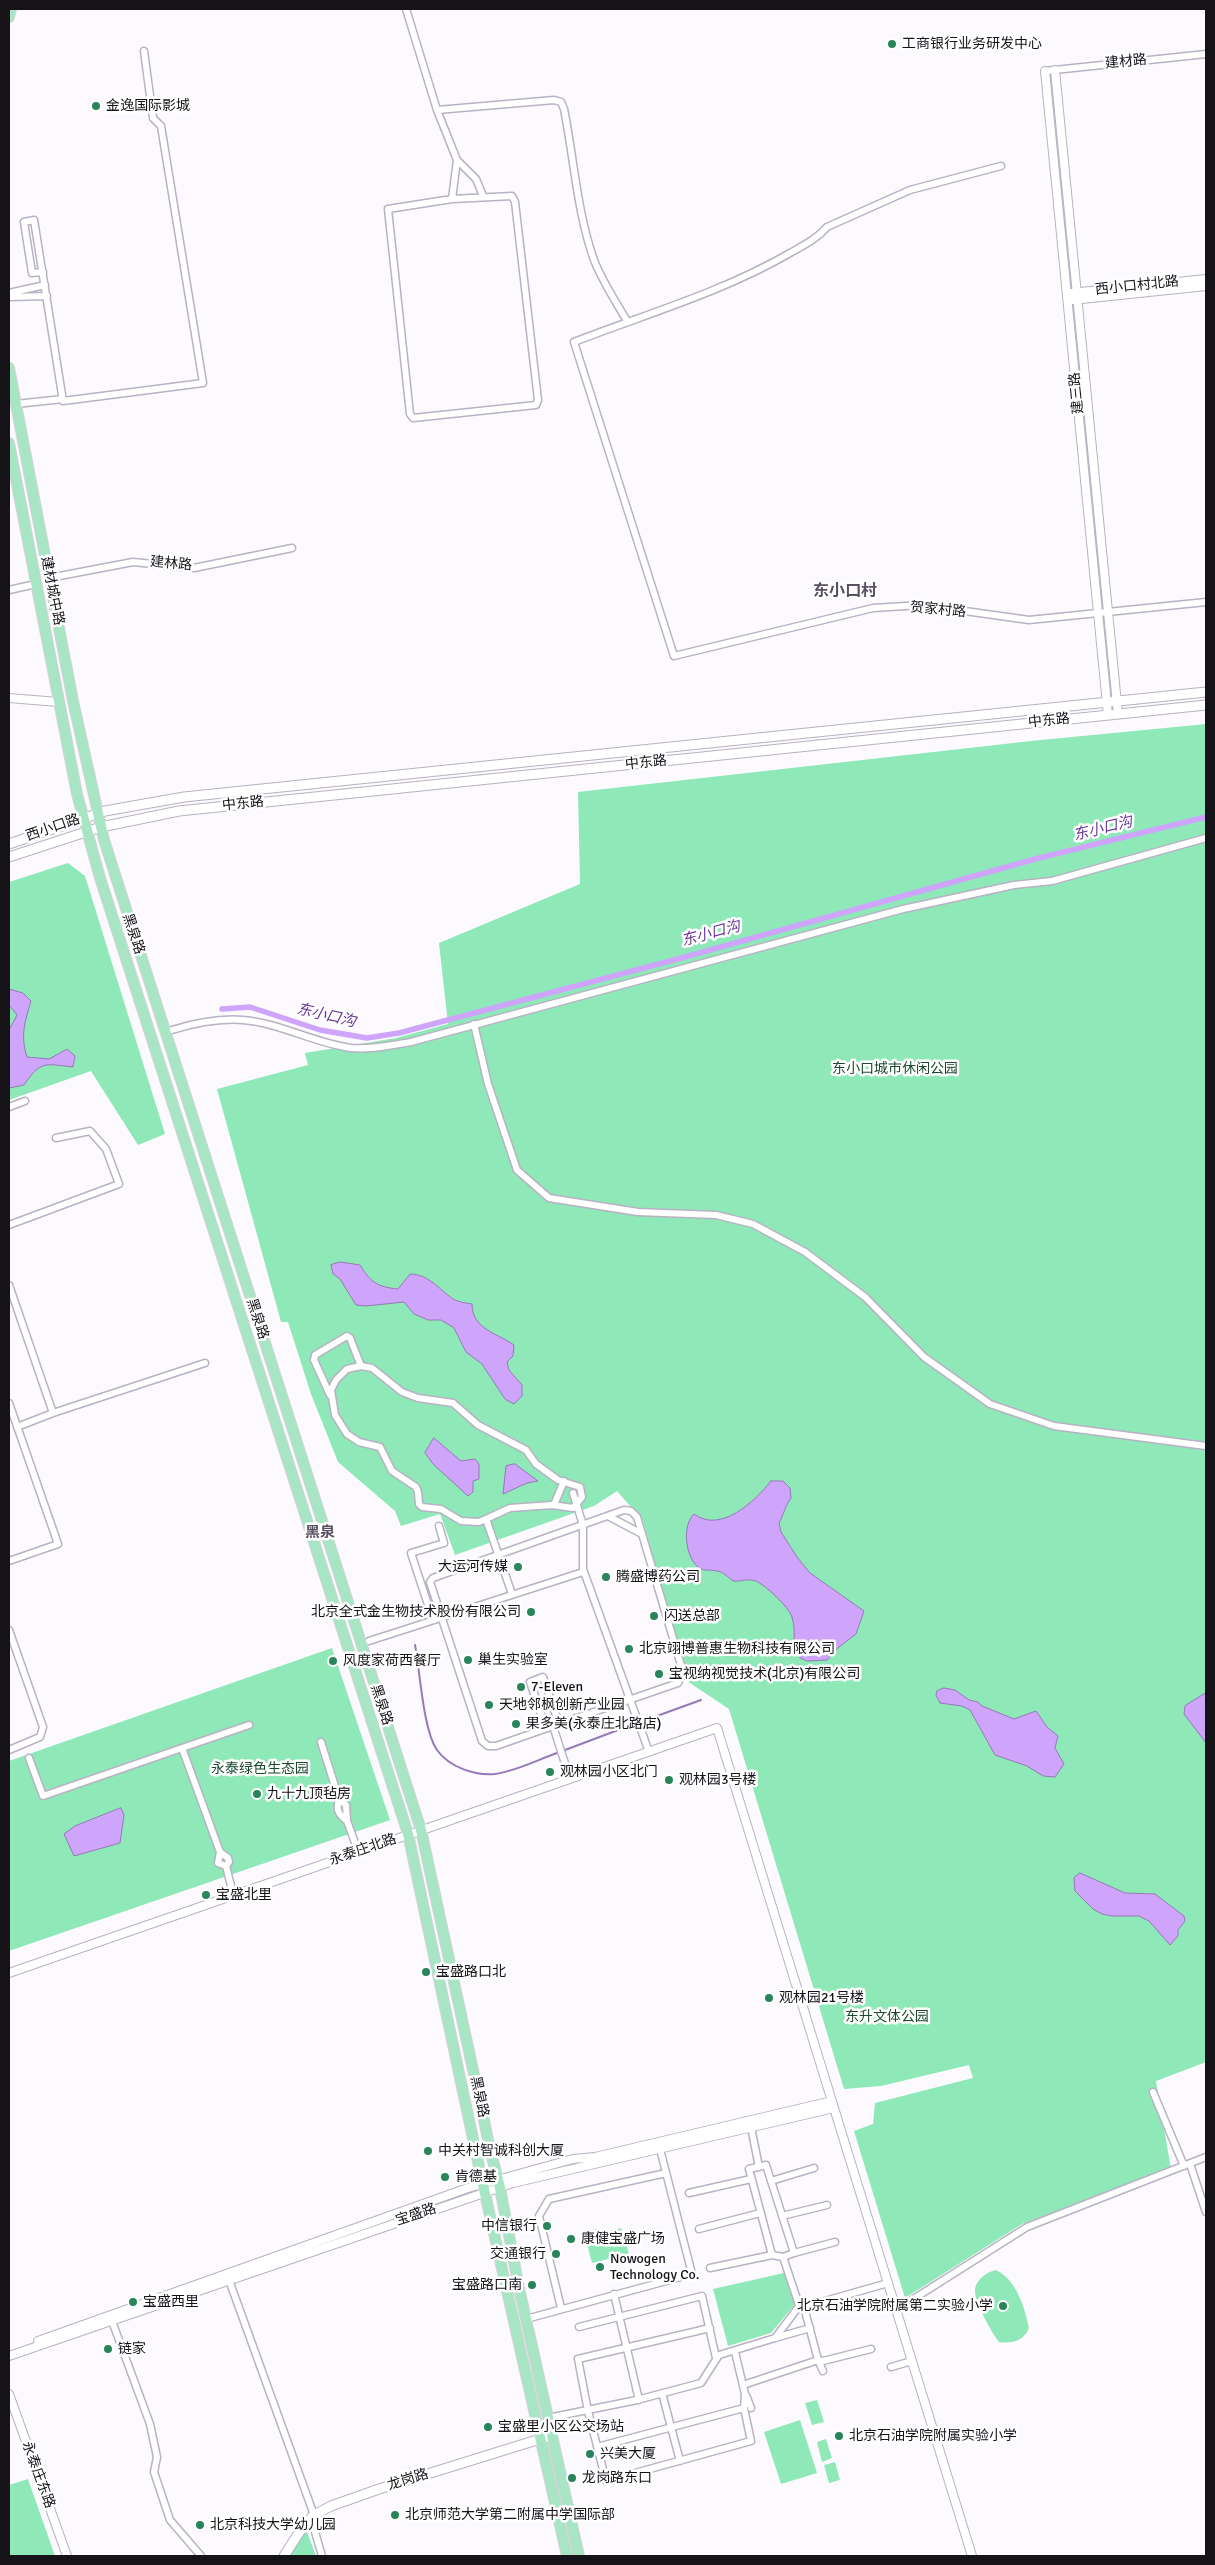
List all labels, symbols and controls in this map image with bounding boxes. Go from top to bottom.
place label: 工商银行业务研发中心 [902,36,1042,52]
marker: 工商银行业务研发中心 [886,38,898,50]
street label: 建材路 [1104,51,1148,73]
place label: 金逸国际影城 [106,98,190,114]
marker: 金逸国际影城 [90,100,102,112]
street label: 西小口村北路 [1094,273,1180,299]
street label: 建三路 [1066,371,1088,415]
street label: 建林路 [149,554,193,574]
street label: 建材城中路 [37,555,67,627]
district label: 东小口村 [813,582,877,602]
street label: 贺家村路 [909,599,967,621]
street label: 中东路 [1027,710,1071,732]
street label: 中东路 [624,752,668,774]
street label: 中东路 [221,793,265,815]
street label: 西小口路 [24,811,82,845]
water label: 东小口沟 [1072,813,1134,845]
street label: 黑泉路 [119,911,147,957]
water label: 东小口沟 [680,918,742,950]
water label: 东小口沟 [295,1000,357,1032]
park label: 东小口城市休闲公园 [832,1061,958,1077]
street label: 黑泉路 [243,1296,271,1342]
district label: 黑泉 [305,1524,335,1542]
place label: 大运河传媒 [438,1559,508,1575]
marker: 大运河传媒 [512,1561,524,1573]
place label: 腾盛博药公司 [616,1569,700,1585]
marker: 腾盛博药公司 [600,1571,612,1583]
place label: 北京全式金生物技术股份有限公司 [311,1604,521,1620]
marker: 北京全式金生物技术股份有限公司 [525,1606,537,1618]
place label: 闪送总部 [664,1608,720,1624]
marker: 闪送总部 [648,1610,660,1622]
place label: 北京翊博普惠生物科技有限公司 [639,1641,835,1657]
marker: 北京翊博普惠生物科技有限公司 [623,1643,635,1655]
place label: 巢生实验室 [478,1652,548,1668]
place label: 风度家荷西餐厅 [343,1653,441,1669]
marker: 巢生实验室 [462,1654,474,1666]
marker: 风度家荷西餐厅 [327,1655,339,1667]
place label: 宝视纳视觉技术(北京)有限公司 [669,1666,860,1682]
marker: 宝视纳视觉技术(北京)有限公司 [653,1668,665,1680]
place label: 7-Eleven [531,1679,583,1695]
marker: 7-Eleven [515,1681,527,1693]
street label: 黑泉路 [367,1682,395,1728]
place label: 天地邻枫创新产业园 [499,1697,625,1713]
marker: 天地邻枫创新产业园 [483,1699,495,1711]
place label: 果多美(永泰庄北路店) [526,1716,661,1732]
marker: 果多美(永泰庄北路店) [510,1718,522,1730]
park label: 永泰绿色生态园 [211,1761,309,1777]
place label: 观林园小区北门 [560,1764,658,1780]
marker: 观林园小区北门 [544,1766,556,1778]
place label: 观林园3号楼 [679,1772,757,1788]
marker: 观林园3号楼 [663,1774,675,1786]
place label: 九十九顶毡房 [267,1786,351,1802]
marker: 九十九顶毡房 [251,1788,263,1800]
street label: 永泰庄北路 [327,1831,399,1869]
place label: 宝盛北里 [216,1887,272,1903]
marker: 宝盛北里 [200,1889,212,1901]
place label: 宝盛路口北 [436,1964,506,1980]
marker: 宝盛路口北 [420,1966,432,1978]
place label: 观林园21号楼 [779,1990,864,2006]
marker: 观林园21号楼 [763,1992,775,2004]
park label: 东升文体公园 [845,2009,929,2025]
street label: 黑泉路 [466,2075,492,2119]
place label: 中关村智诚科创大厦 [438,2143,564,2159]
marker: 中关村智诚科创大厦 [422,2145,434,2157]
place label: 肯德基 [455,2169,497,2185]
marker: 肯德基 [439,2171,451,2183]
street label: 宝盛路 [393,2201,439,2229]
place label: 中信银行 [481,2218,537,2234]
marker: 中信银行 [541,2220,553,2232]
place label: 康健宝盛广场 [581,2231,665,2247]
marker: 康健宝盛广场 [565,2233,577,2245]
place label: 交通银行 [490,2246,546,2262]
marker: 交通银行 [550,2248,562,2260]
place label: Nowogen Technology Co. [610,2251,699,2284]
marker: Nowogen Technology Co. [594,2261,606,2273]
place label: 宝盛路口南 [452,2277,522,2293]
marker: 宝盛路口南 [526,2279,538,2291]
place label: 宝盛西里 [143,2294,199,2310]
marker: 宝盛西里 [127,2296,139,2308]
place label: 北京石油学院附属第二实验小学 [797,2298,993,2314]
marker: 北京石油学院附属第二实验小学 [997,2300,1009,2312]
place label: 链家 [118,2341,146,2357]
marker: 链家 [102,2343,114,2355]
place label: 宝盛里小区公交场站 [498,2419,624,2435]
marker: 宝盛里小区公交场站 [482,2421,494,2433]
place label: 北京石油学院附属实验小学 [849,2428,1017,2444]
marker: 北京石油学院附属实验小学 [833,2430,845,2442]
street label: 永泰庄东路 [18,2439,58,2511]
place label: 兴美大厦 [600,2446,656,2462]
marker: 兴美大厦 [584,2448,596,2460]
street label: 龙岗路 [385,2466,431,2494]
place label: 龙岗路东口 [582,2470,652,2486]
marker: 龙岗路东口 [566,2472,578,2484]
place label: 北京师范大学第二附属中学国际部 [405,2507,615,2523]
marker: 北京师范大学第二附属中学国际部 [389,2509,401,2521]
place label: 北京科技大学幼儿园 [210,2517,336,2533]
marker: 北京科技大学幼儿园 [194,2519,206,2531]

